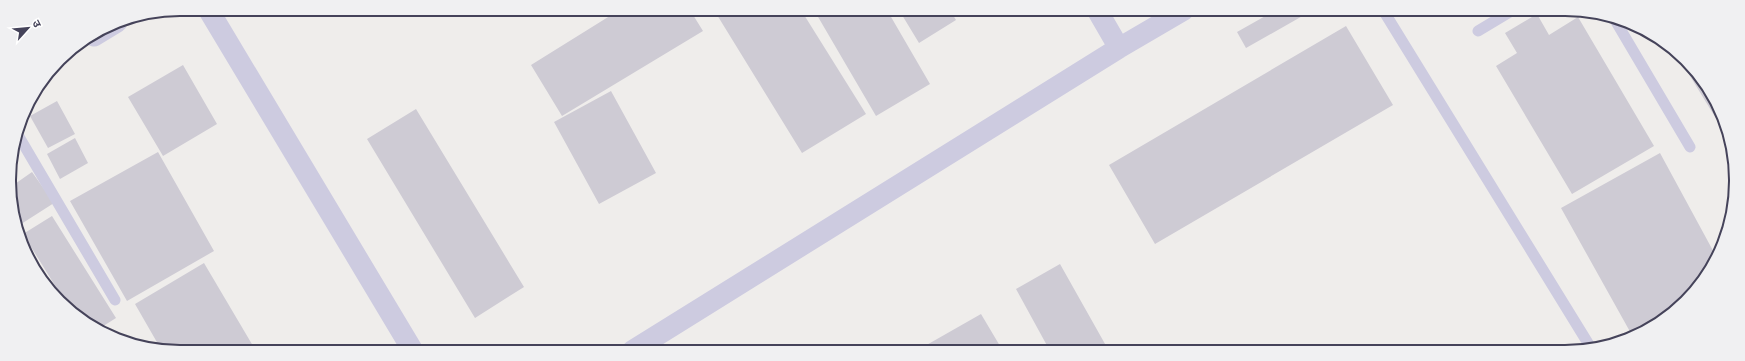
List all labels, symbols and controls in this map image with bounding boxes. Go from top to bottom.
north arrow [8,8,48,48]
text: उ [29,18,44,30]

